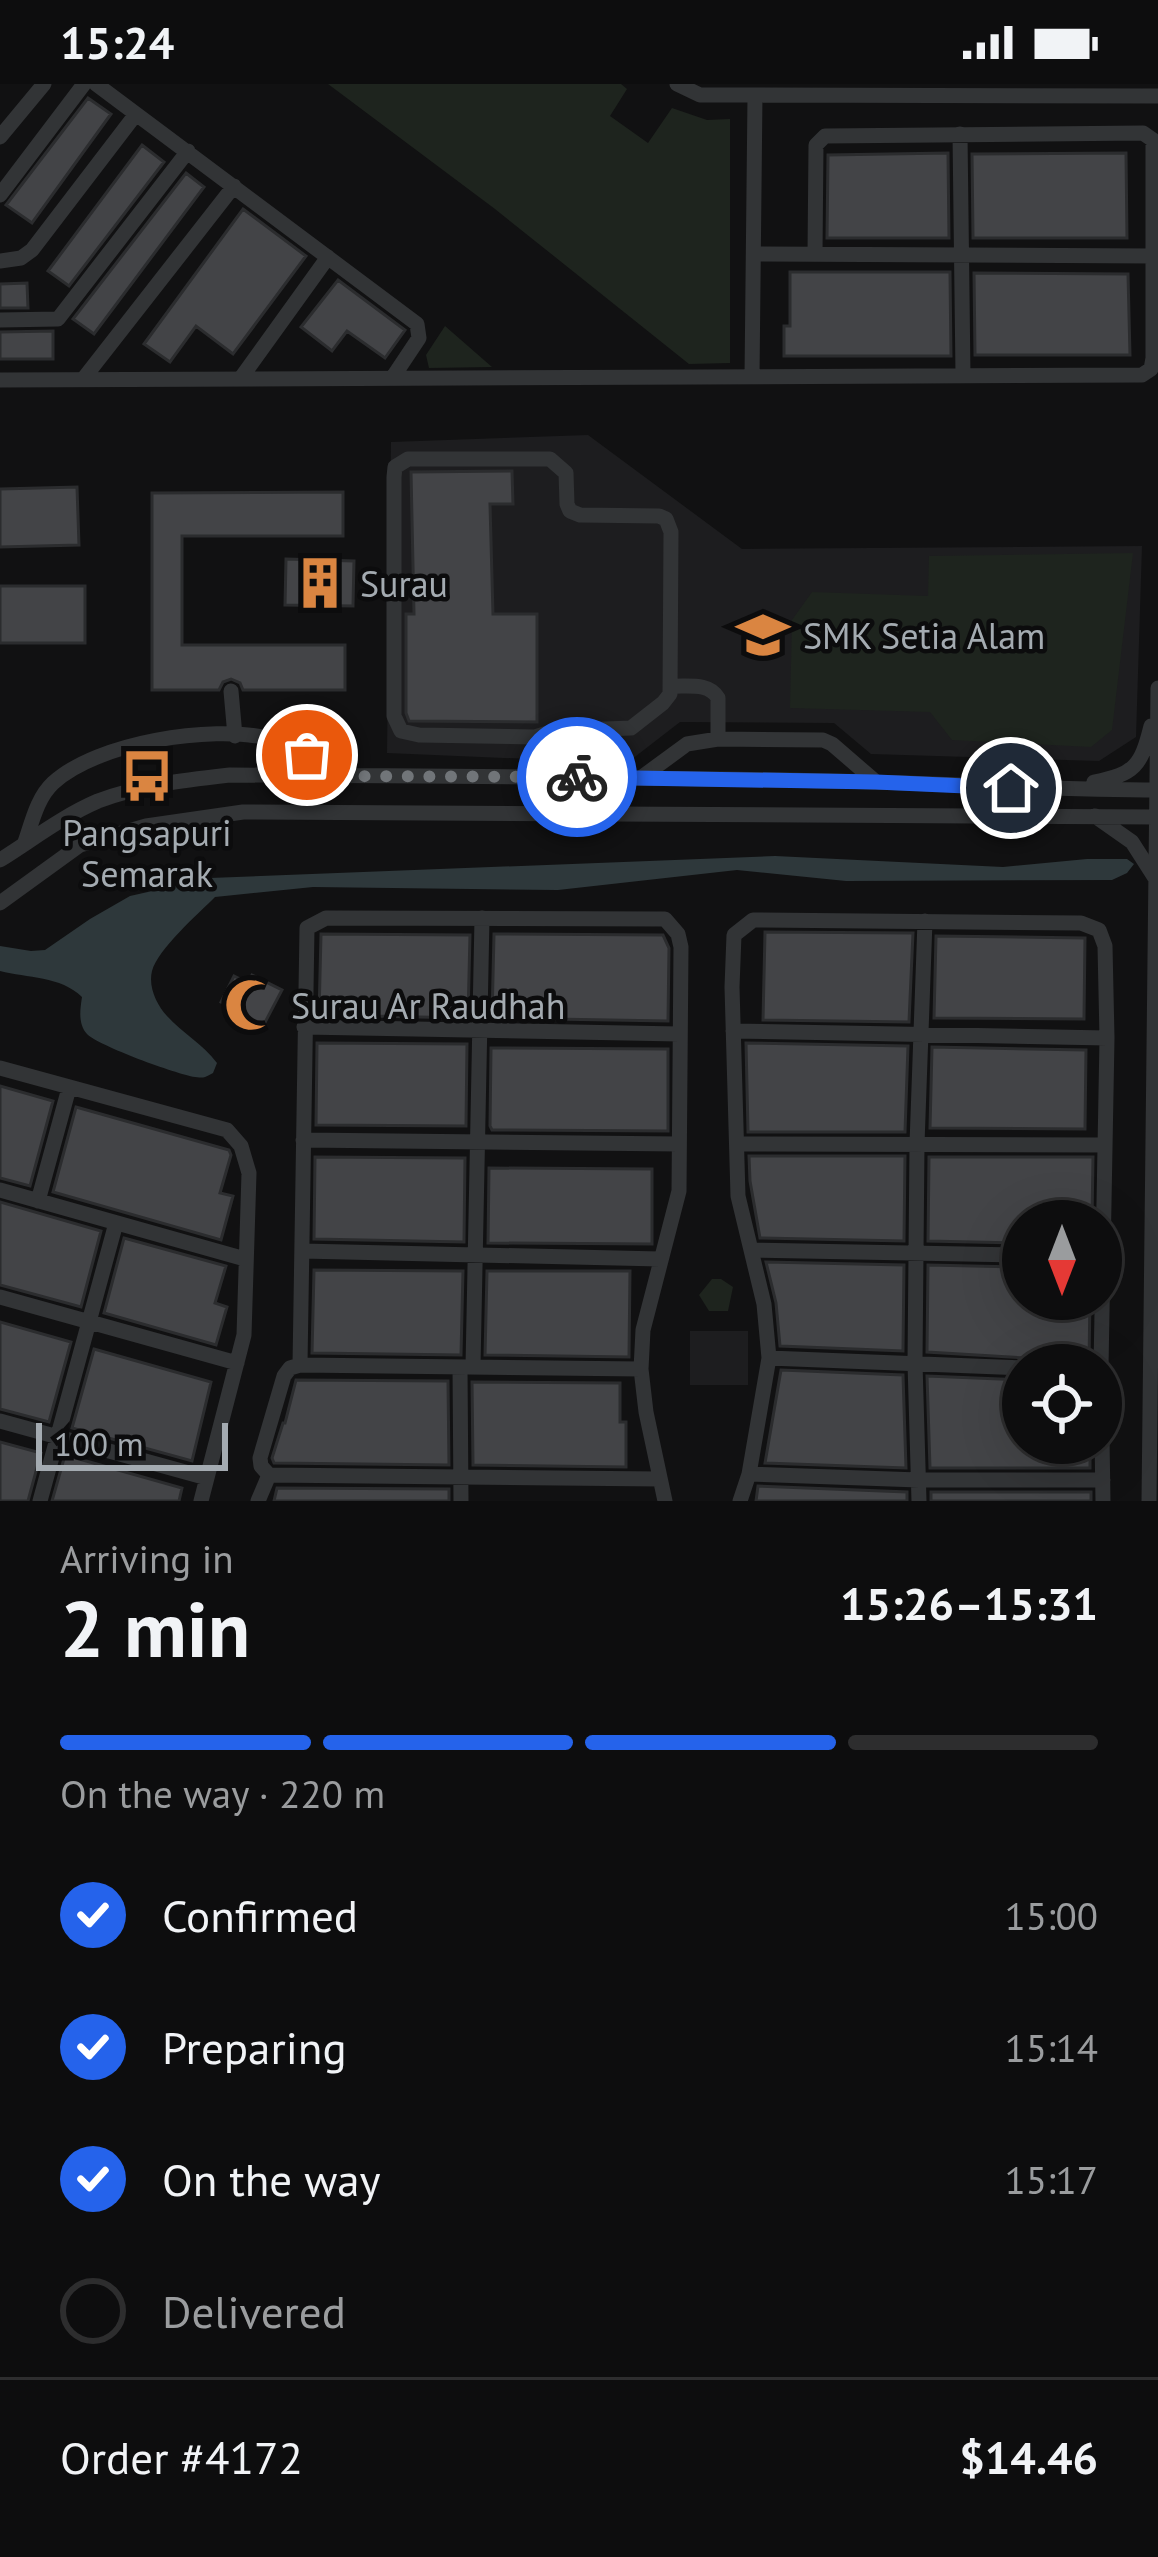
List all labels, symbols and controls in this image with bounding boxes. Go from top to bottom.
text: 15:24 [60,13,174,71]
building icon: Surau [291,554,349,612]
place label: Surau [360,560,448,607]
school or university icon: SMK Setia Alam [734,606,792,664]
place label: SMK Setia Alam [803,612,1045,659]
pin [256,704,358,806]
courier [517,717,637,837]
icon: bag [274,722,340,788]
pin [960,737,1062,839]
icon: bike [544,744,610,810]
bus stop icon: Pangsapuri Semarak [118,747,176,805]
icon: home [978,755,1044,821]
place label: Pangsapuri Semarak [62,809,232,897]
mosque icon: Surau Ar Raudhah [222,976,280,1034]
place label: Surau Ar Raudhah [291,982,565,1029]
north arrow [1002,1200,1122,1320]
map controls [1002,1200,1122,1464]
button: locate [1002,1344,1122,1464]
scale bar [36,1417,228,1470]
text: 100 m [54,1422,144,1465]
text: Arriving in [60,1533,234,1584]
text: 15:26–15:31 [840,1574,1098,1632]
text: 2 min [60,1578,250,1679]
text: On the way · 220 m [60,1768,385,1819]
icon: check [60,1882,126,1948]
text: Confirmed [162,1886,358,1944]
text: 15:00 [1004,1890,1098,1941]
icon: check [60,2014,126,2080]
text: Preparing [162,2018,347,2076]
text: 15:14 [1004,2022,1098,2073]
icon: check [60,2146,126,2212]
text: On the way [162,2150,381,2208]
text: 15:17 [1004,2154,1098,2205]
text: Delivered [162,2282,346,2340]
text: Order #4172 [60,2428,303,2486]
text: $14.46 [959,2428,1098,2486]

